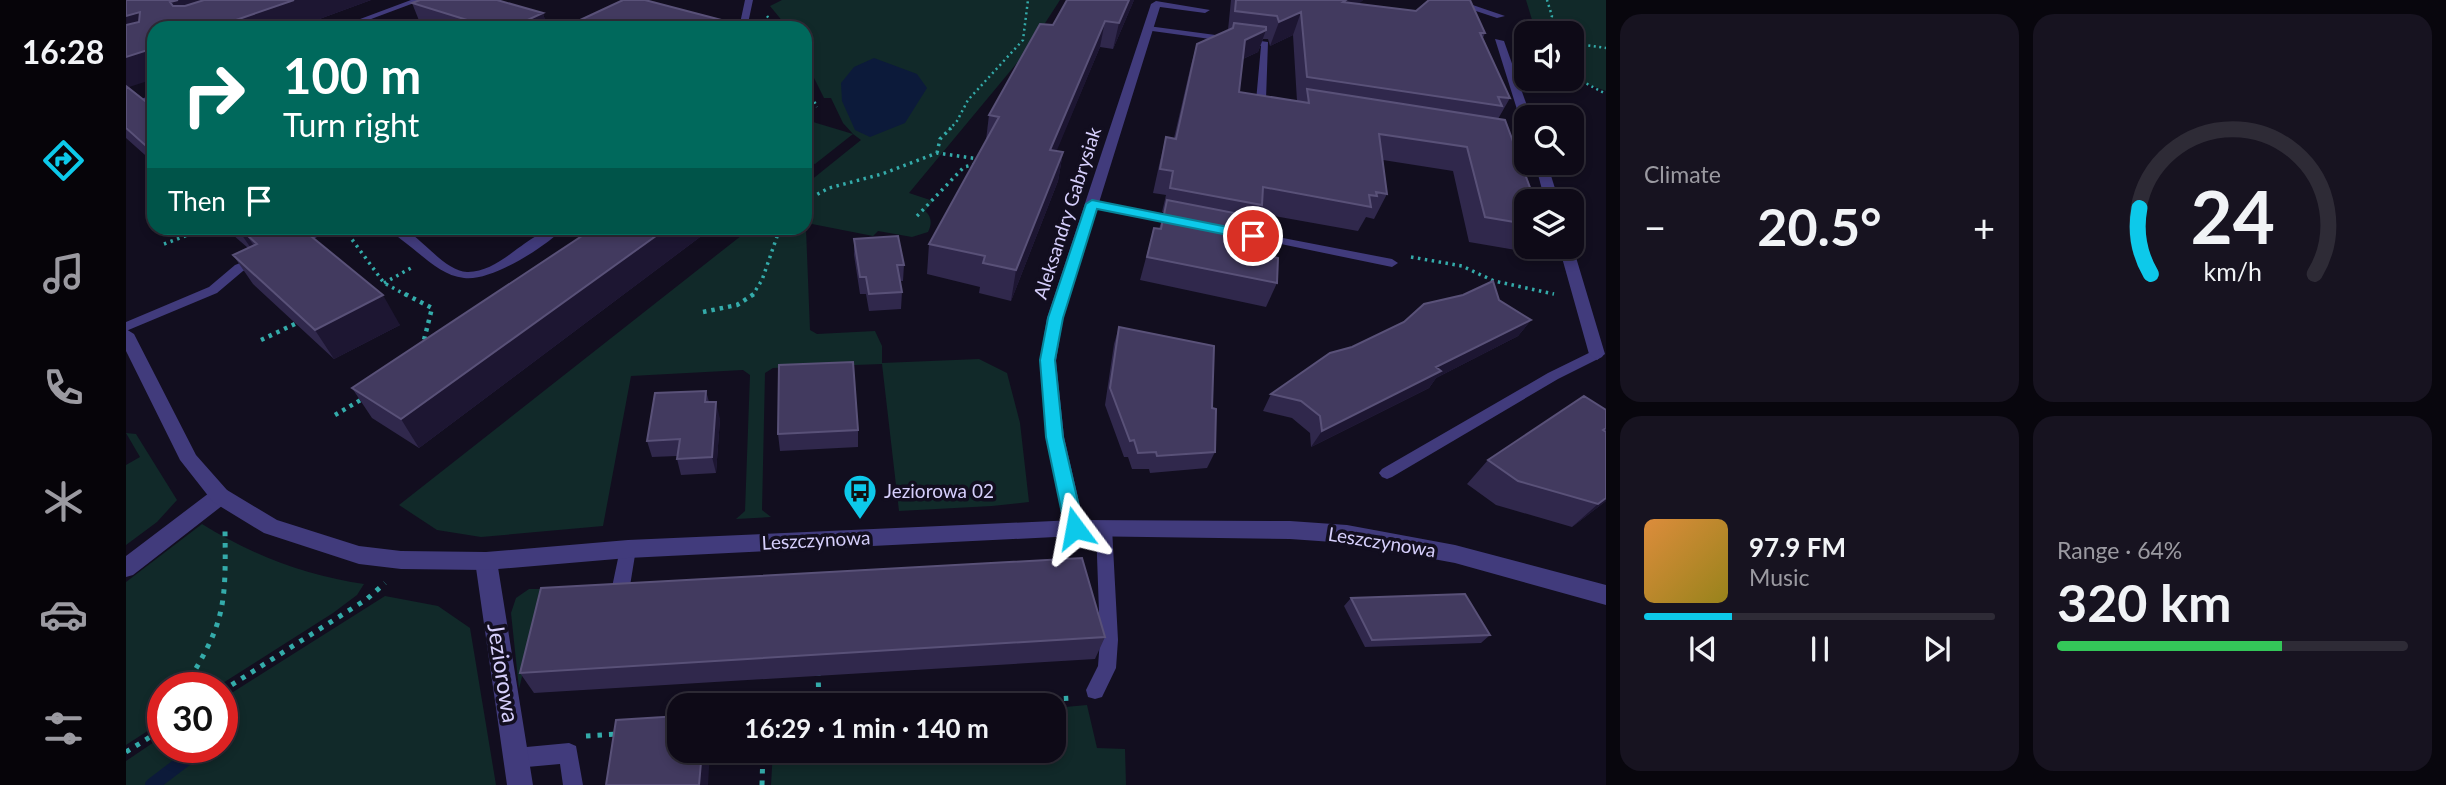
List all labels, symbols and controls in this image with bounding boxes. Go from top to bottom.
map controls [1514,21,1584,259]
button: sound [1514,21,1584,91]
text: 16:28 [22,32,104,71]
text: 100 m [283,46,421,104]
icon: right [168,49,259,140]
text: Turn right [283,105,419,144]
button: search [1514,105,1584,175]
street label: Aleksandry Gabrysiak [1028,124,1105,302]
icon: directions [39,136,88,185]
text: Climate [1644,160,1721,188]
text: 24 [2190,172,2275,260]
icon: arrive [240,182,278,220]
text: Then [168,185,226,217]
button: layers [1514,189,1584,259]
text: 20.5° [1757,195,1882,257]
text: − [1644,204,1666,250]
text: + [1973,204,1995,250]
pin [1223,206,1283,266]
icon: arrive [1234,217,1272,255]
icon: music [39,249,88,298]
text: km/h [2203,256,2262,286]
icon: phone [39,363,88,412]
bus stop icon: Jeziorowa 02 [841,472,879,521]
icon: climate [39,477,88,526]
place label: Jeziorowa 02 [884,479,994,502]
position arrow [1038,491,1112,565]
street label: Leszczynowa [1327,522,1438,561]
street label: Leszczynowa [761,525,871,554]
text: 97.9 FM [1749,531,1846,563]
text: Range · 64% [2057,536,2182,564]
text: Music [1749,563,1809,591]
text: 320 km [2057,571,2231,633]
icon: car [39,590,88,639]
street label: Jeziorowa [482,621,526,725]
icon: previous [1684,630,1722,668]
icon: pause [1801,630,1839,668]
icon: next [1918,630,1956,668]
speed limit sign: 30 [147,672,238,763]
icon: filters [39,704,88,753]
text: 16:29 · 1 min · 140 m [744,712,989,744]

